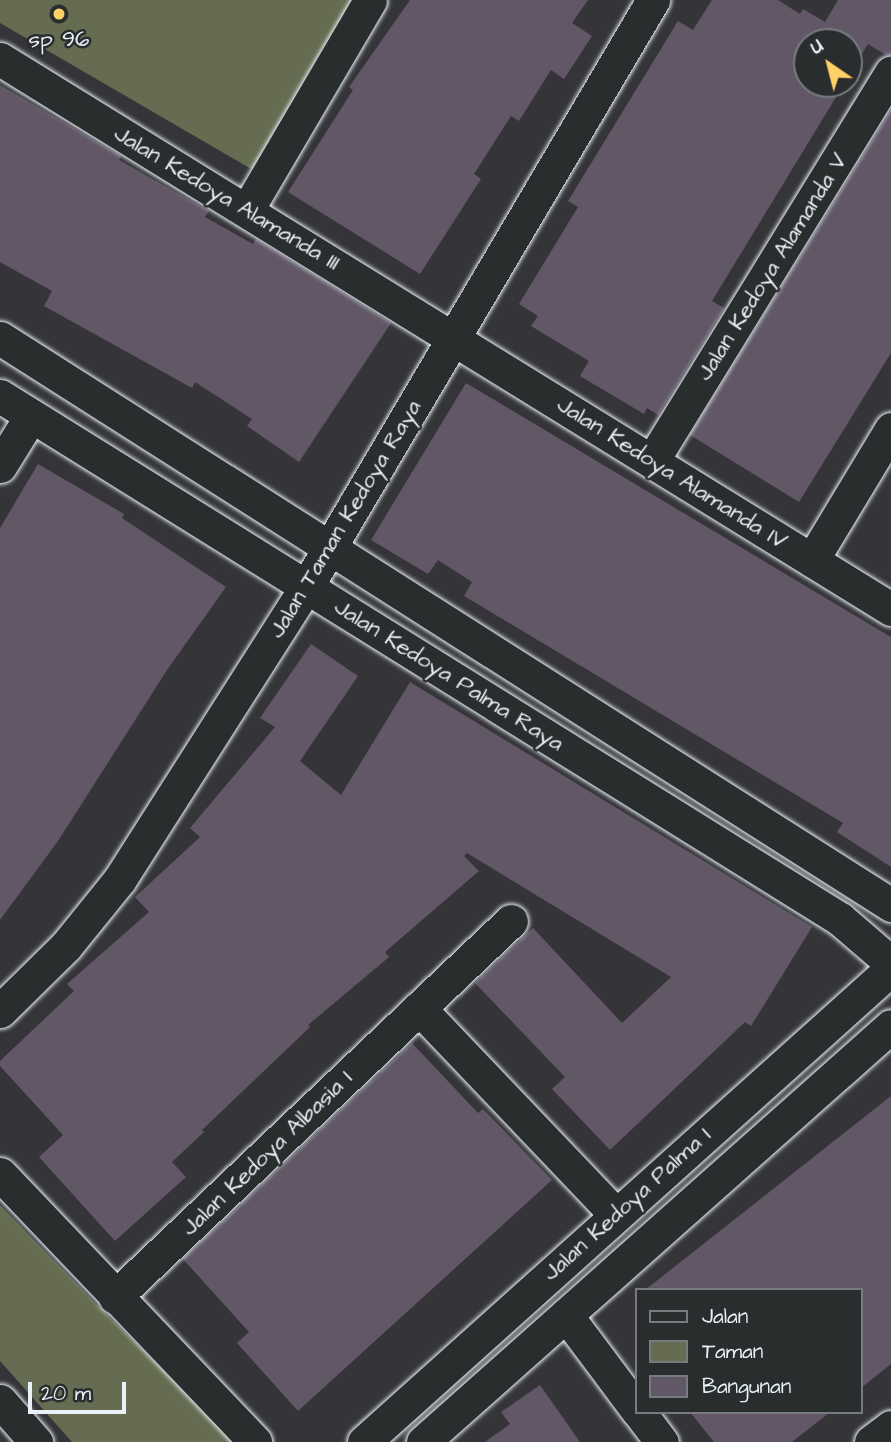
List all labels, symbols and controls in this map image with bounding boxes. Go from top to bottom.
marker: sp 96 [51,6,67,22]
place label: sp 96 [28,25,90,53]
north arrow [793,28,863,98]
text: U [805,33,829,61]
street label: Jalan Kedoya Alamanda III [109,120,345,276]
street label: Jalan Kedoya Alamanda V [691,148,853,386]
street label: Jalan Kedoya Alamanda IV [552,391,792,555]
street label: Jalan Taman Kedoya Raya [263,395,427,643]
street label: Jalan Kedoya Palma Raya [329,593,569,757]
street label: Jalan Kedoya Albasia I [176,1064,358,1242]
street label: Jalan Kedoya Palma I [537,1121,717,1287]
legend [636,1288,863,1414]
text: Jalan [702,1302,748,1331]
text: Taman [702,1337,763,1366]
scale bar [32,1368,130,1412]
text: Bangunan [702,1372,791,1401]
text: 20 m [41,1379,91,1408]

